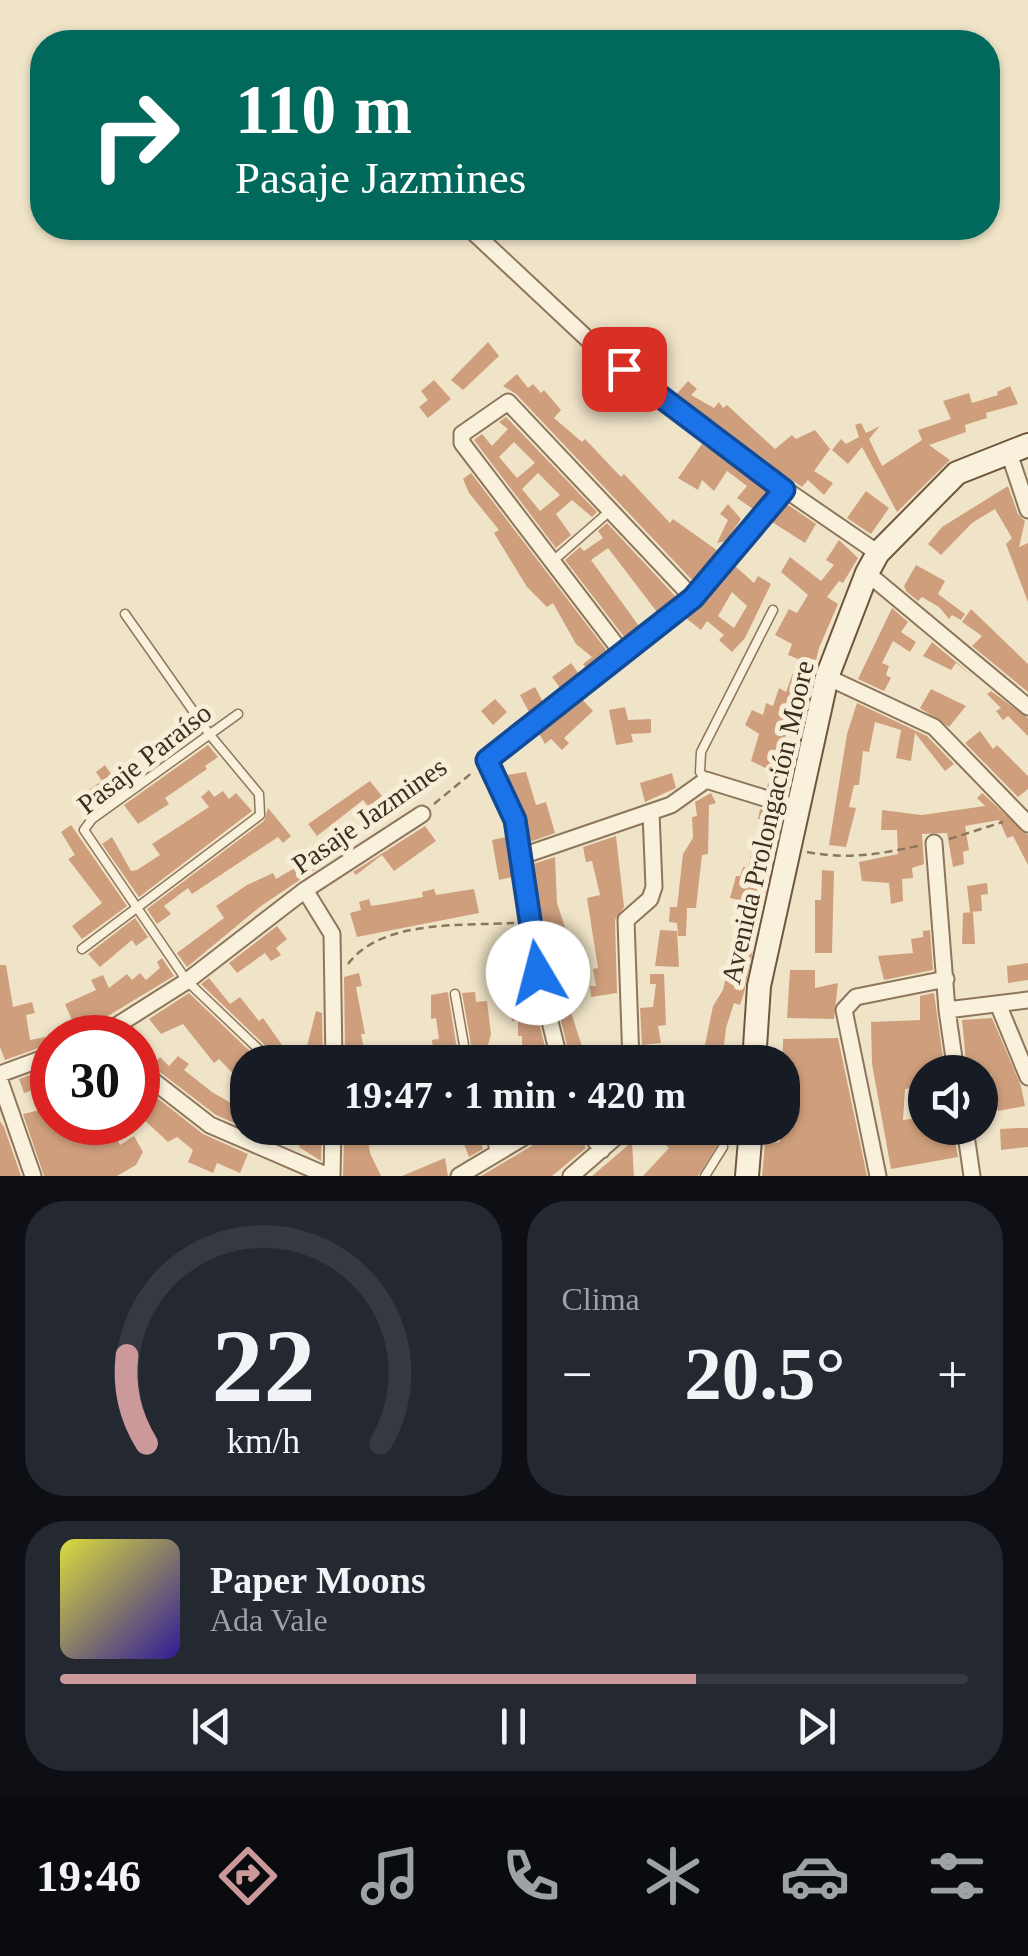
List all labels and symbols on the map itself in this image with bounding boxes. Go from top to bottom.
pin [582,327,667,412]
street label: Avenida Prolongación Moore [715,657,820,987]
street label: Pasaje Paraíso [71,697,217,820]
street label: Pasaje Jazmines [286,751,452,880]
position arrow [486,921,590,1025]
speed limit sign: 30 [30,1015,160,1145]

